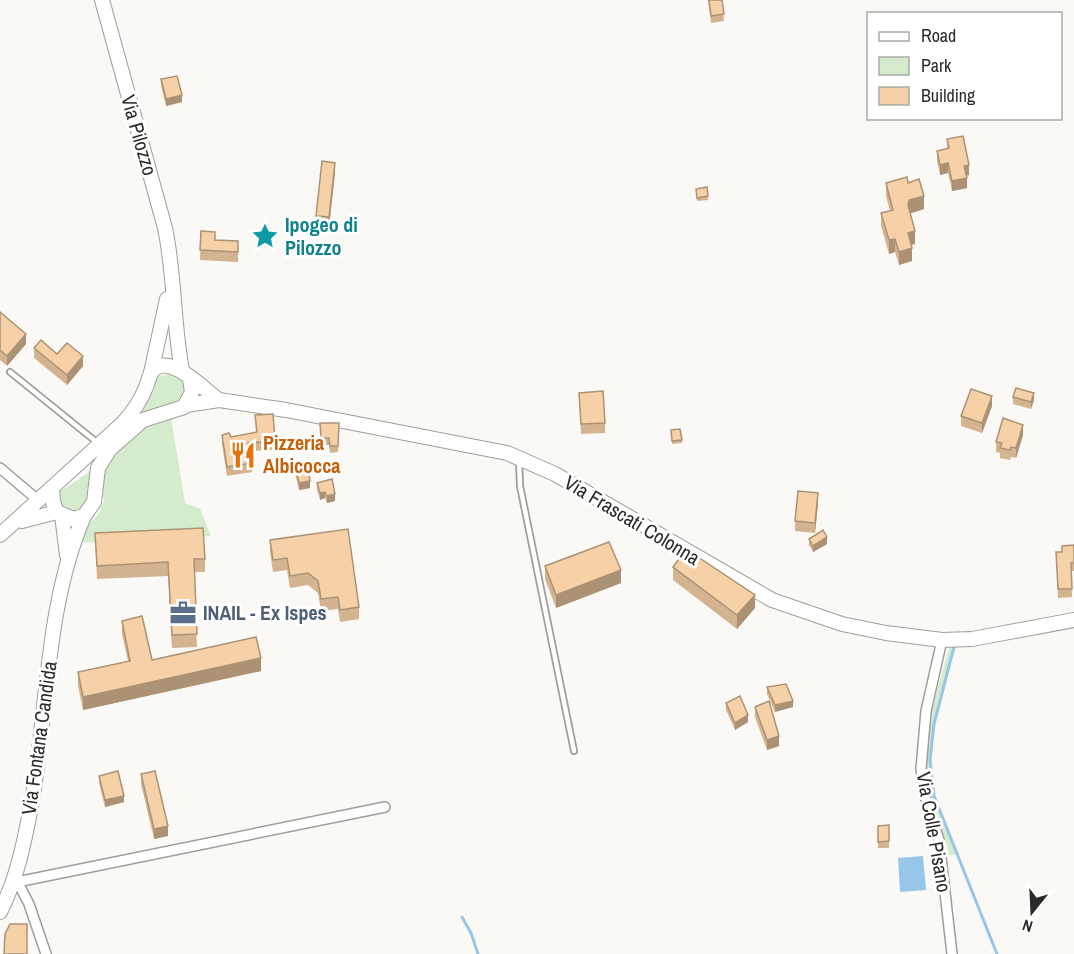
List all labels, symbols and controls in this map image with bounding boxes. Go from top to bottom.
legend [867,12,1062,120]
text: Road [921,23,956,48]
text: Park [921,53,952,78]
text: Building [921,83,976,108]
street label: Via Pilozzo [115,91,164,178]
place label: Ipogeo di Pilozzo [285,211,358,261]
place icon: Ipogeo di Pilozzo [250,221,280,251]
place label: Pizzeria Albicocca [263,429,340,479]
restaurant icon: Pizzeria Albicocca [228,440,258,470]
street label: Via Frascati Colonna [559,468,705,571]
office icon: INAIL - Ex Ispes [168,598,198,628]
place label: INAIL - Ex Ispes [203,599,327,626]
street label: Via Fontana Candida [14,659,63,816]
street label: Via Colle Pisano [911,770,958,894]
north arrow [1002,882,1062,942]
text: N [1019,914,1035,938]

